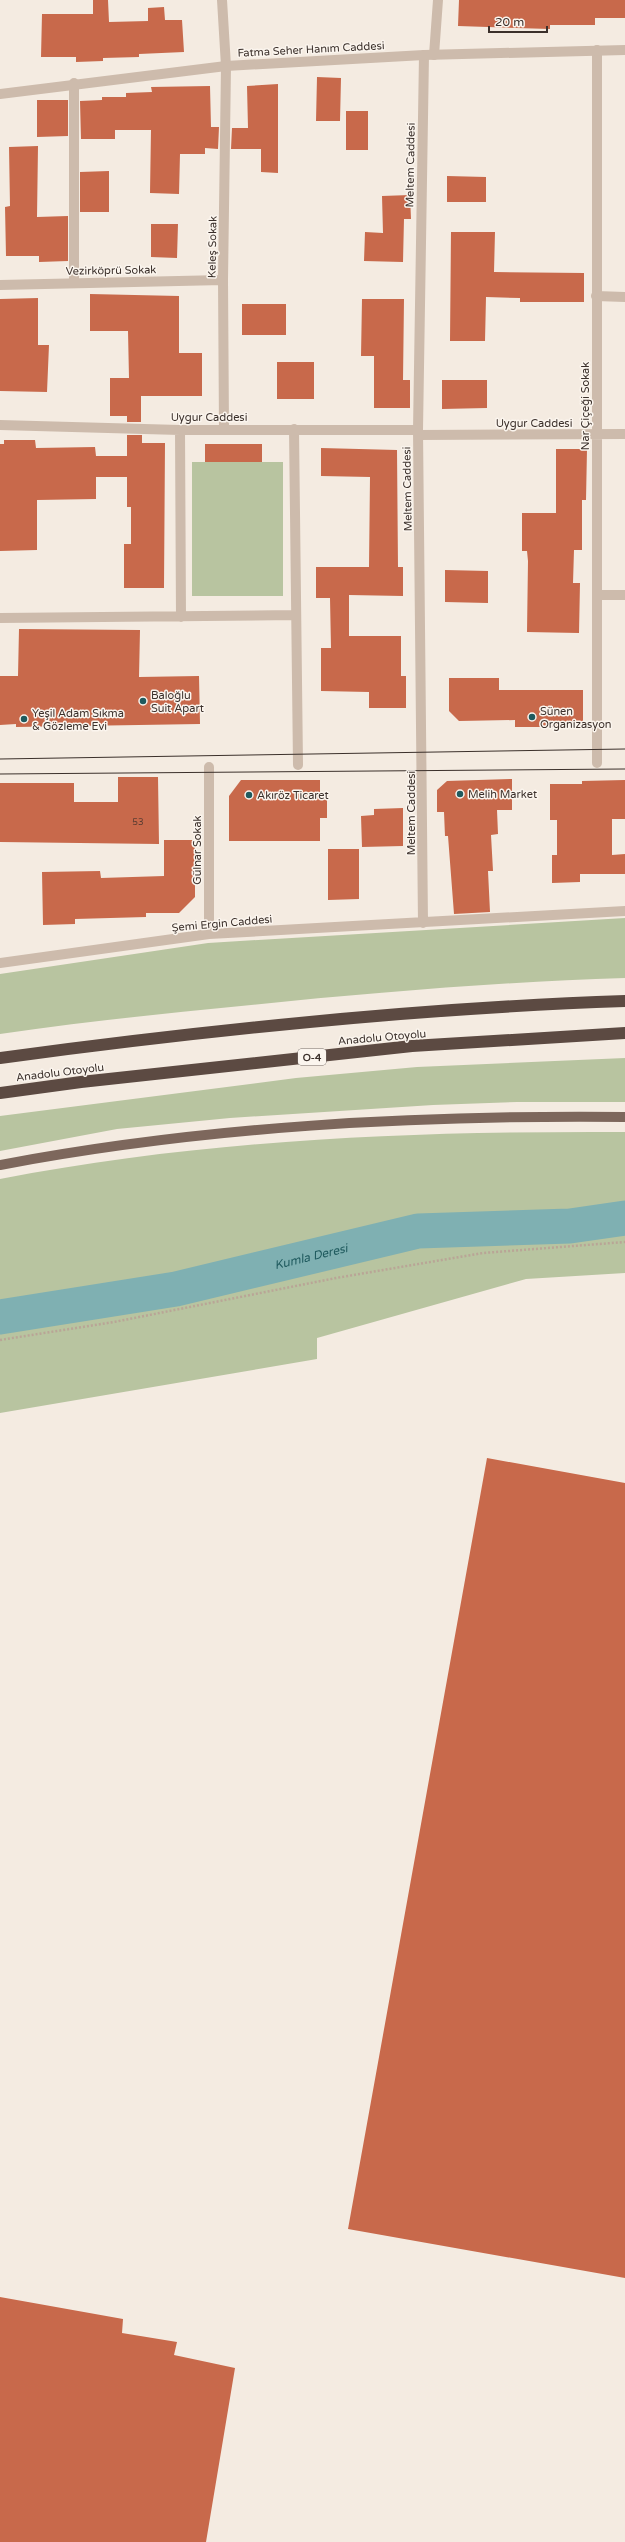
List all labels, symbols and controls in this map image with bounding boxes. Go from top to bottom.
scale bar [489,8,547,34]
text: 20 m [495,15,524,29]
street label: Fatma Seher Hanım Caddesi [237,39,385,60]
street label: Meltem Caddesi [403,123,418,207]
street label: Keleş Sokak [205,216,220,278]
street label: Vezirköprü Sokak [66,263,156,278]
street label: Nar Çiçeği Sokak [579,362,592,450]
street label: Uygur Caddesi [171,411,247,424]
street label: Uygur Caddesi [496,417,572,430]
street label: Meltem Caddesi [400,447,415,531]
place label: Baloğlu Suit Apart [151,689,204,715]
marker: Baloğlu Suit Apart [138,696,148,706]
place label: Sünen Organizasyon [540,705,612,731]
place label: Yeşil Adam Sıkma & Gözleme Evi [32,707,124,733]
marker: Sünen Organizasyon [527,712,537,722]
marker: Yeşil Adam Sıkma & Gözleme Evi [19,714,29,724]
street label: Meltem Caddesi [405,771,418,855]
place label: Melih Market [468,788,537,801]
place label: Akıröz Ticaret [257,789,329,802]
marker: Melih Market [455,789,465,799]
marker: Akıröz Ticaret [244,790,254,800]
street label: Gülnar Sokak [191,815,204,885]
house number: 53 [132,817,144,828]
street label: Şemi Ergin Caddesi [171,913,273,934]
street label: Anadolu Otoyolu [337,1027,427,1048]
road number: O-4 [298,1049,326,1065]
street label: Anadolu Otoyolu [15,1061,105,1084]
water label: Kumla Deresi [273,1241,351,1272]

